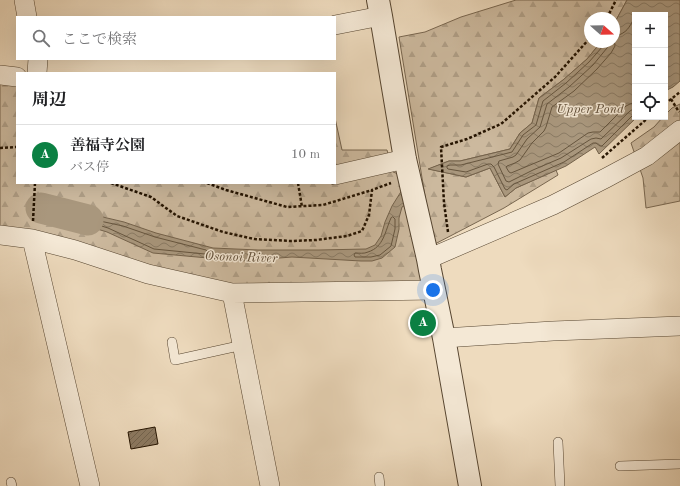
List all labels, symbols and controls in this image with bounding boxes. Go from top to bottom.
north arrow [584,12,620,48]
map controls [632,12,668,120]
button: + [632,12,668,48]
search box [16,16,336,60]
icon: search [30,27,52,49]
text: ここで検索 [62,33,137,48]
button: − [632,48,668,84]
button: locate [632,84,668,120]
text: 周辺 [32,92,66,109]
water label: Upper Pond [556,103,624,116]
text: 善福寺公園 [70,139,145,154]
text: A [40,148,50,161]
text: 10 m [291,148,320,161]
text: バス停 [70,161,109,174]
water label: Osonoi River [204,250,278,265]
your location [423,280,443,300]
pin: A [410,308,436,338]

